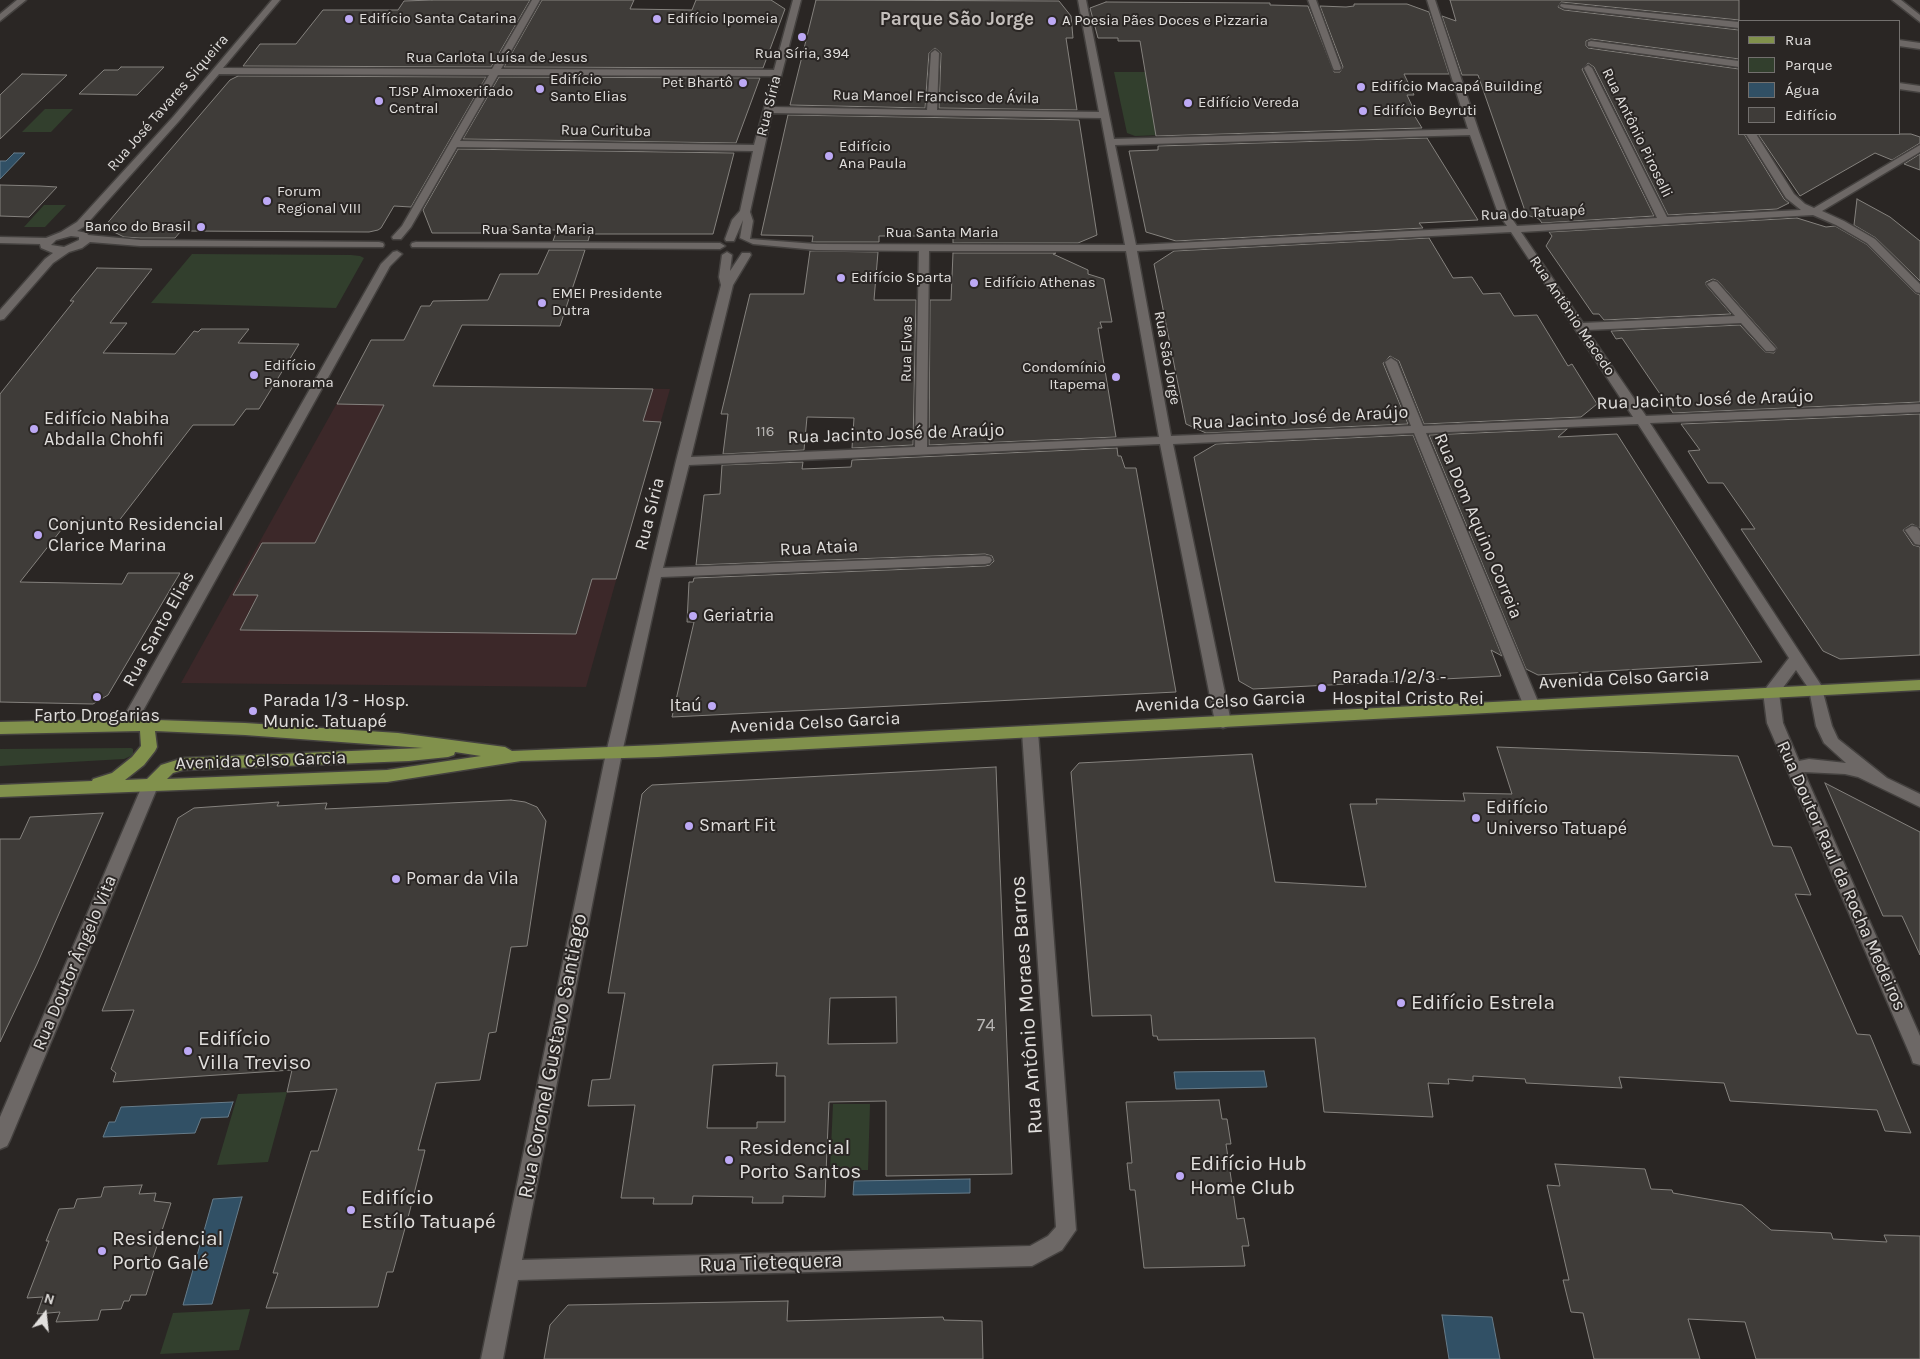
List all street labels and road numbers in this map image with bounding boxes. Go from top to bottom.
street label: Rua José Tavares Siqueira [104,31,232,175]
street label: Rua Carlota Luísa de Jesus [406,49,588,67]
street label: Rua Antônio Piroselli [1598,65,1676,201]
street label: Rua Síria [753,74,785,138]
street label: Rua Manoel Francisco de Ávila [832,86,1040,108]
street label: Rua Curituba [561,121,651,141]
street label: Rua do Tatuapé [1480,201,1586,225]
street label: Rua Santa Maria [481,221,595,239]
street label: Rua Santa Maria [885,224,999,242]
street label: Rua Antônio Macedo [1525,253,1619,379]
street label: Rua São Jorge [1150,310,1184,406]
street label: Rua Elvas [897,316,917,382]
street label: Rua Jacinto José de Araújo [1596,385,1814,415]
street label: Rua Jacinto José de Araújo [1191,402,1409,434]
street label: Rua Jacinto José de Araújo [787,419,1005,449]
street label: Rua Dom Aquino Correia [1429,430,1527,622]
street label: Rua Síria [631,475,669,553]
street label: Rua Ataia [779,535,859,561]
street label: Rua Santo Elias [118,568,200,690]
street label: Avenida Celso Garcia [1538,664,1710,694]
street label: Avenida Celso Garcia [1134,687,1306,717]
street label: Avenida Celso Garcia [729,708,901,738]
street label: Rua Doutor Raul da Rocha Medeiros [1772,738,1910,1014]
street label: Avenida Celso Garcia [175,747,347,775]
street label: Rua Doutor Ângelo Vita [28,872,122,1054]
street label: Rua Antônio Moraes Barros [1005,875,1049,1135]
street label: Rua Coronel Gustavo Santiago [513,911,593,1201]
street label: Rua Tietequera [699,1248,843,1278]

